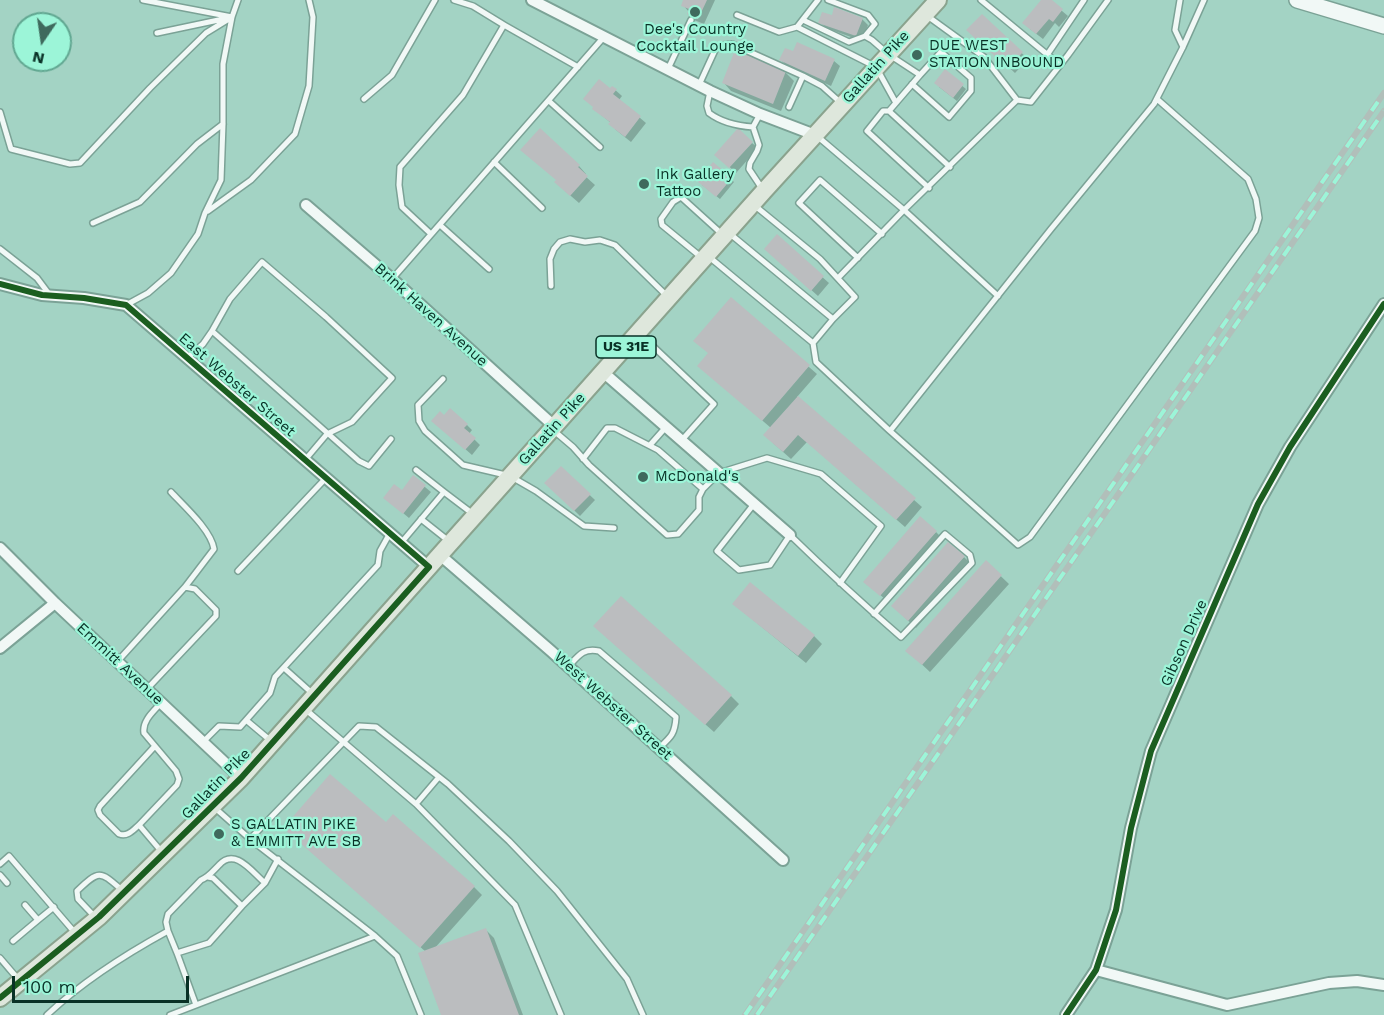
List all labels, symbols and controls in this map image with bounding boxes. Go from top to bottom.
marker: Dee's Country Cocktail Lounge [688,5,702,19]
north arrow [12,12,72,72]
place label: Dee's Country Cocktail Lounge [636,21,754,56]
street label: Gallatin Pike [839,27,913,107]
place label: DUE WEST STATION INBOUND [929,37,1064,72]
text: N [30,47,46,69]
marker: DUE WEST STATION INBOUND [910,48,924,62]
place label: Ink Gallery Tattoo [656,166,734,201]
marker: Ink Gallery Tattoo [637,177,651,191]
street label: Brink Haven Avenue [371,260,491,370]
street label: East Webster Street [175,329,299,441]
road number: US 31E [596,336,656,358]
street label: Gallatin Pike [515,389,589,469]
place label: McDonald's [655,468,739,486]
marker: McDonald's [636,470,650,484]
street label: Gibson Drive [1157,597,1211,689]
street label: Emmitt Avenue [73,619,167,709]
street label: West Webster Street [550,648,676,764]
street label: Gallatin Pike [178,745,254,823]
place label: S GALLATIN PIKE & EMMITT AVE SB [231,816,361,851]
marker: S GALLATIN PIKE & EMMITT AVE SB [212,827,226,841]
scale bar [15,964,192,1002]
text: 100 m [23,976,76,997]

